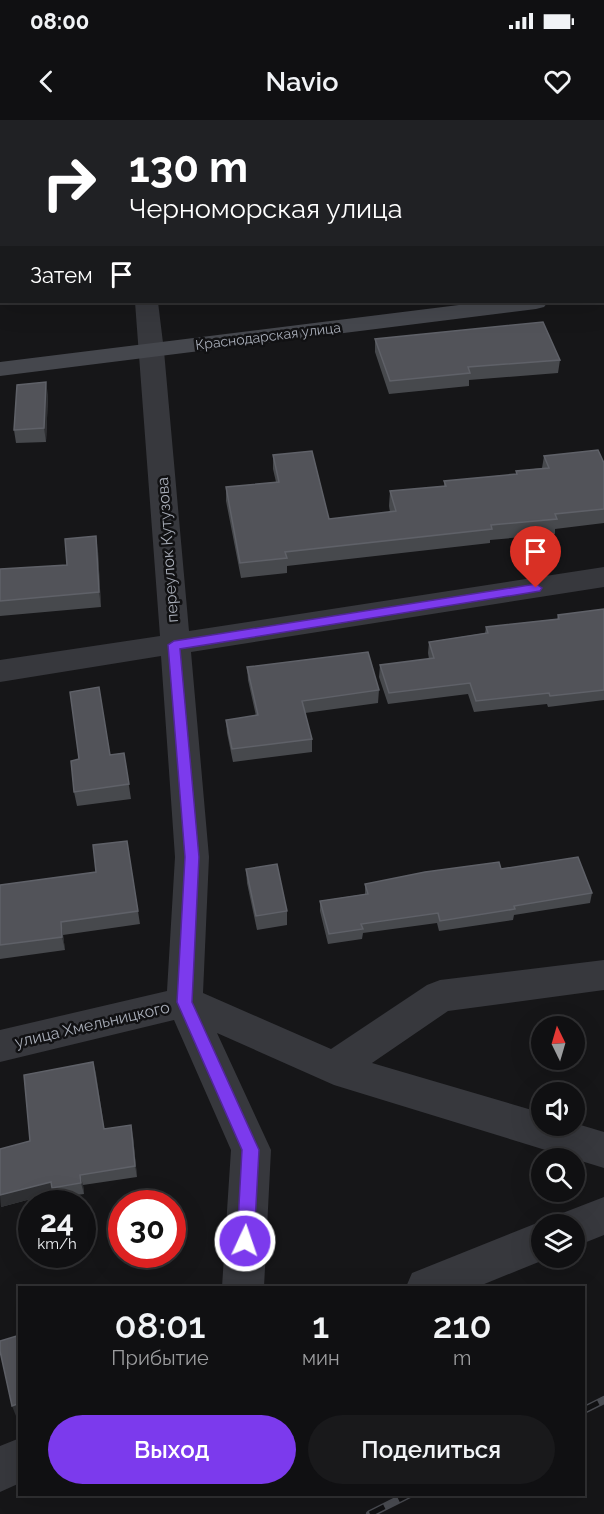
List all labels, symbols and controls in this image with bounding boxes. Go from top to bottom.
text: 08:00 [30,8,89,34]
icon: back [30,65,63,98]
icon: heart [541,65,574,98]
text: Navio [266,66,338,97]
text: 130 m [129,143,248,192]
icon: right [30,144,108,222]
text: Черноморская улица [129,193,402,224]
icon: arrive [105,258,138,291]
text: Затем [30,262,93,288]
street label: Краснодарская улица [194,319,342,353]
street label: переулок Кутузова [153,477,182,623]
pin [510,526,561,588]
icon: arrive [519,535,552,568]
street label: улица Хмельницкого [13,997,171,1052]
north arrow [531,1016,585,1070]
map controls [531,1016,585,1268]
button: sound [531,1082,585,1136]
button: search [531,1148,585,1202]
speed limit sign: 30 [108,1190,186,1268]
text: 24 [40,1204,74,1239]
position arrow [213,1209,277,1273]
button: layers [531,1214,585,1268]
text: km/h [37,1235,77,1253]
text: 08:01 [115,1304,205,1346]
text: 1 [312,1304,329,1346]
text: 210 [433,1304,492,1346]
text: Прибытие [111,1346,209,1370]
text: мин [302,1346,340,1370]
text: m [453,1346,471,1370]
button: Выход [48,1415,296,1484]
button: Поделиться [308,1415,555,1484]

